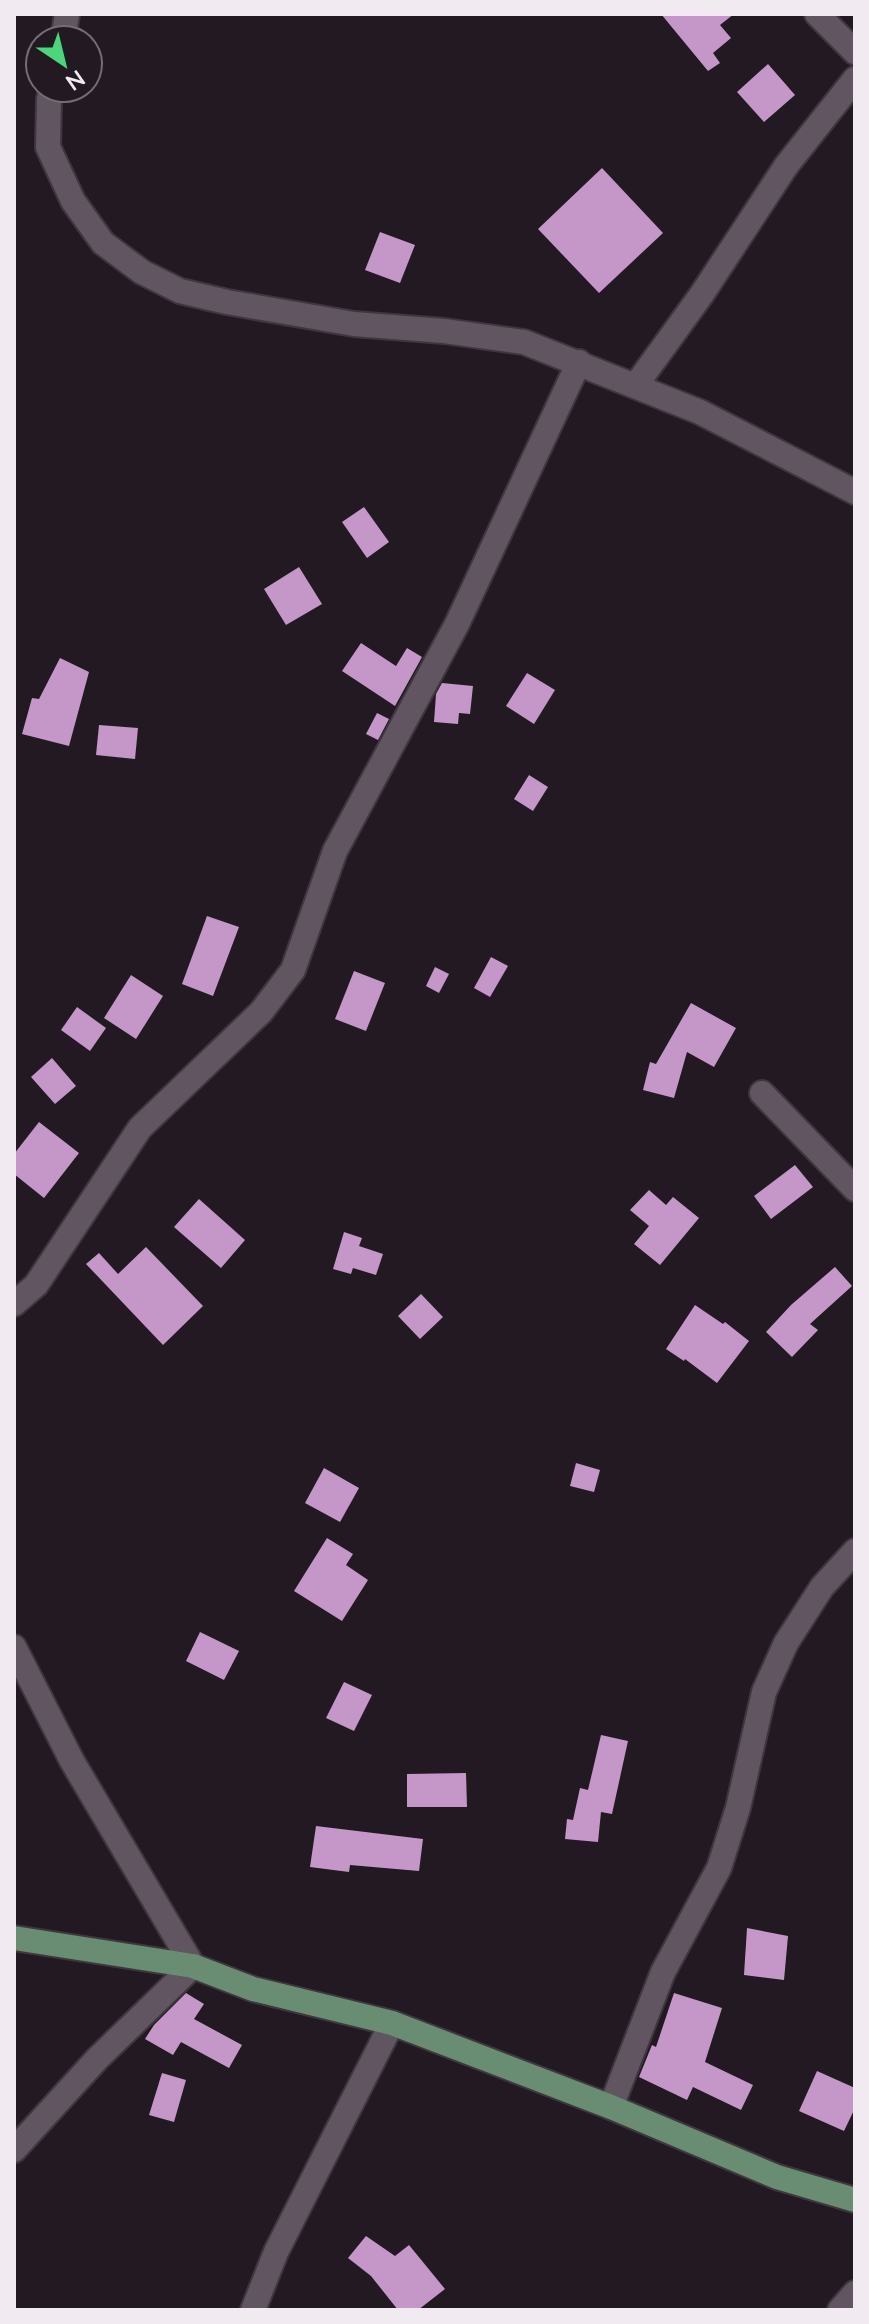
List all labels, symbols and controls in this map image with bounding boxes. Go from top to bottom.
north arrow [24,24,104,104]
text: N [61,65,90,97]

